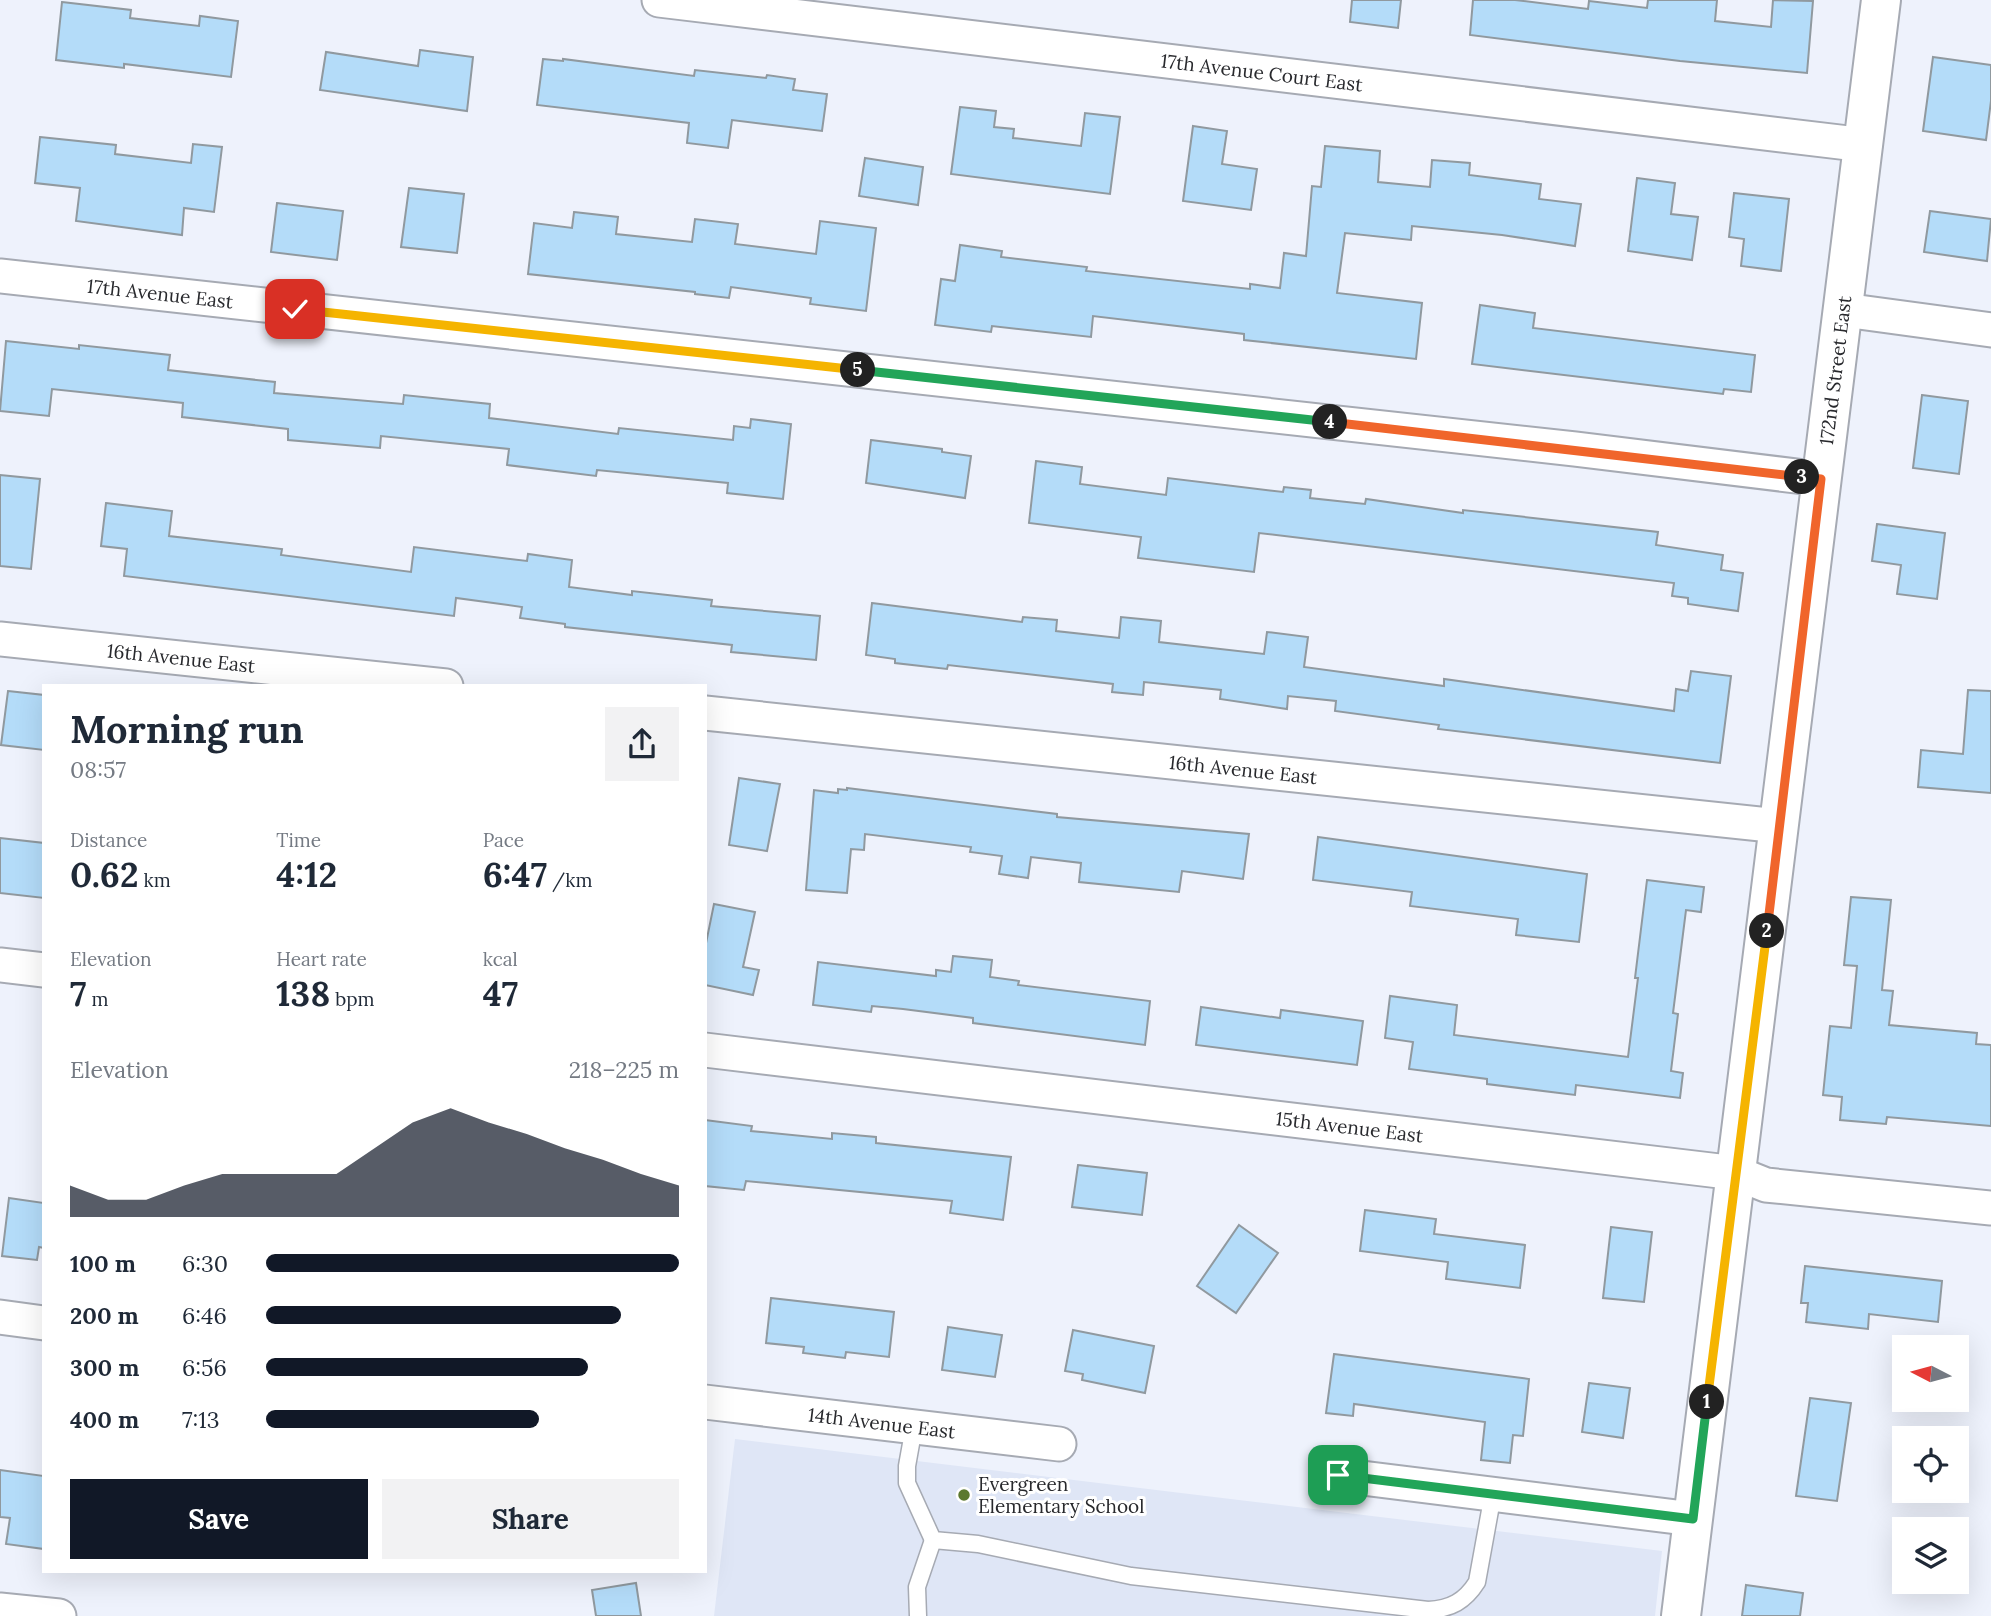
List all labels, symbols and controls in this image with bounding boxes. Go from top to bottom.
street label: 17th Avenue Court East [1159,48,1365,97]
street label: 17th Avenue East [86,274,235,314]
pin [265,279,325,339]
icon: check [276,290,314,328]
street label: 172nd Street East [1814,294,1856,447]
pin: 5 [840,352,876,388]
text: 5 [852,357,863,381]
pin: 4 [1312,404,1348,440]
text: 4 [1324,409,1335,433]
pin: 3 [1784,460,1820,494]
text: 3 [1796,464,1807,488]
street label: 16th Avenue East [106,638,257,678]
text: Morning run [70,705,304,753]
button: share [605,707,679,781]
street label: 16th Avenue East [1168,750,1319,789]
text: 08:57 [70,755,126,784]
text: Distance [70,828,147,852]
text: Time [276,828,321,852]
text: Pace [483,828,524,852]
text: 0.62 [70,852,139,897]
text: 4:12 [276,852,337,897]
text: 6:47 [483,852,547,897]
text: km [139,868,171,892]
text: /km [547,868,592,892]
pin: 2 [1750,914,1784,948]
text: 2 [1761,918,1772,942]
text: Elevation [70,947,152,971]
text: Heart rate [276,947,367,971]
text: kcal [483,947,518,971]
text: 7 [70,971,86,1016]
text: 138 [276,971,330,1016]
text: 47 [483,971,518,1016]
text: m [86,987,108,1011]
text: bpm [330,987,375,1011]
text: Elevation [70,1055,169,1084]
text: 218–225 m [569,1055,679,1084]
street label: 15th Avenue East [1274,1106,1425,1148]
text: 100 m [70,1249,136,1278]
text: 6:30 [182,1249,228,1278]
text: 200 m [70,1301,139,1330]
text: 6:46 [182,1301,227,1330]
north arrow [1892,1335,1969,1412]
map controls [1892,1335,1969,1594]
text: 300 m [70,1353,139,1382]
text: 6:56 [182,1353,227,1382]
pin: 1 [1690,1384,1724,1420]
text: 1 [1703,1389,1710,1413]
street label: 14th Avenue East [807,1402,957,1444]
text: 400 m [70,1405,139,1434]
text: 7:13 [182,1405,220,1434]
button: locate [1892,1426,1969,1503]
pin [1308,1445,1368,1505]
icon: arrive [1319,1456,1357,1494]
place label: Evergreen Elementary School [978,1472,1144,1518]
button: Save [70,1479,368,1559]
button: Share [382,1479,679,1559]
marker: Evergreen Elementary School [956,1487,972,1503]
button: layers [1892,1517,1969,1594]

